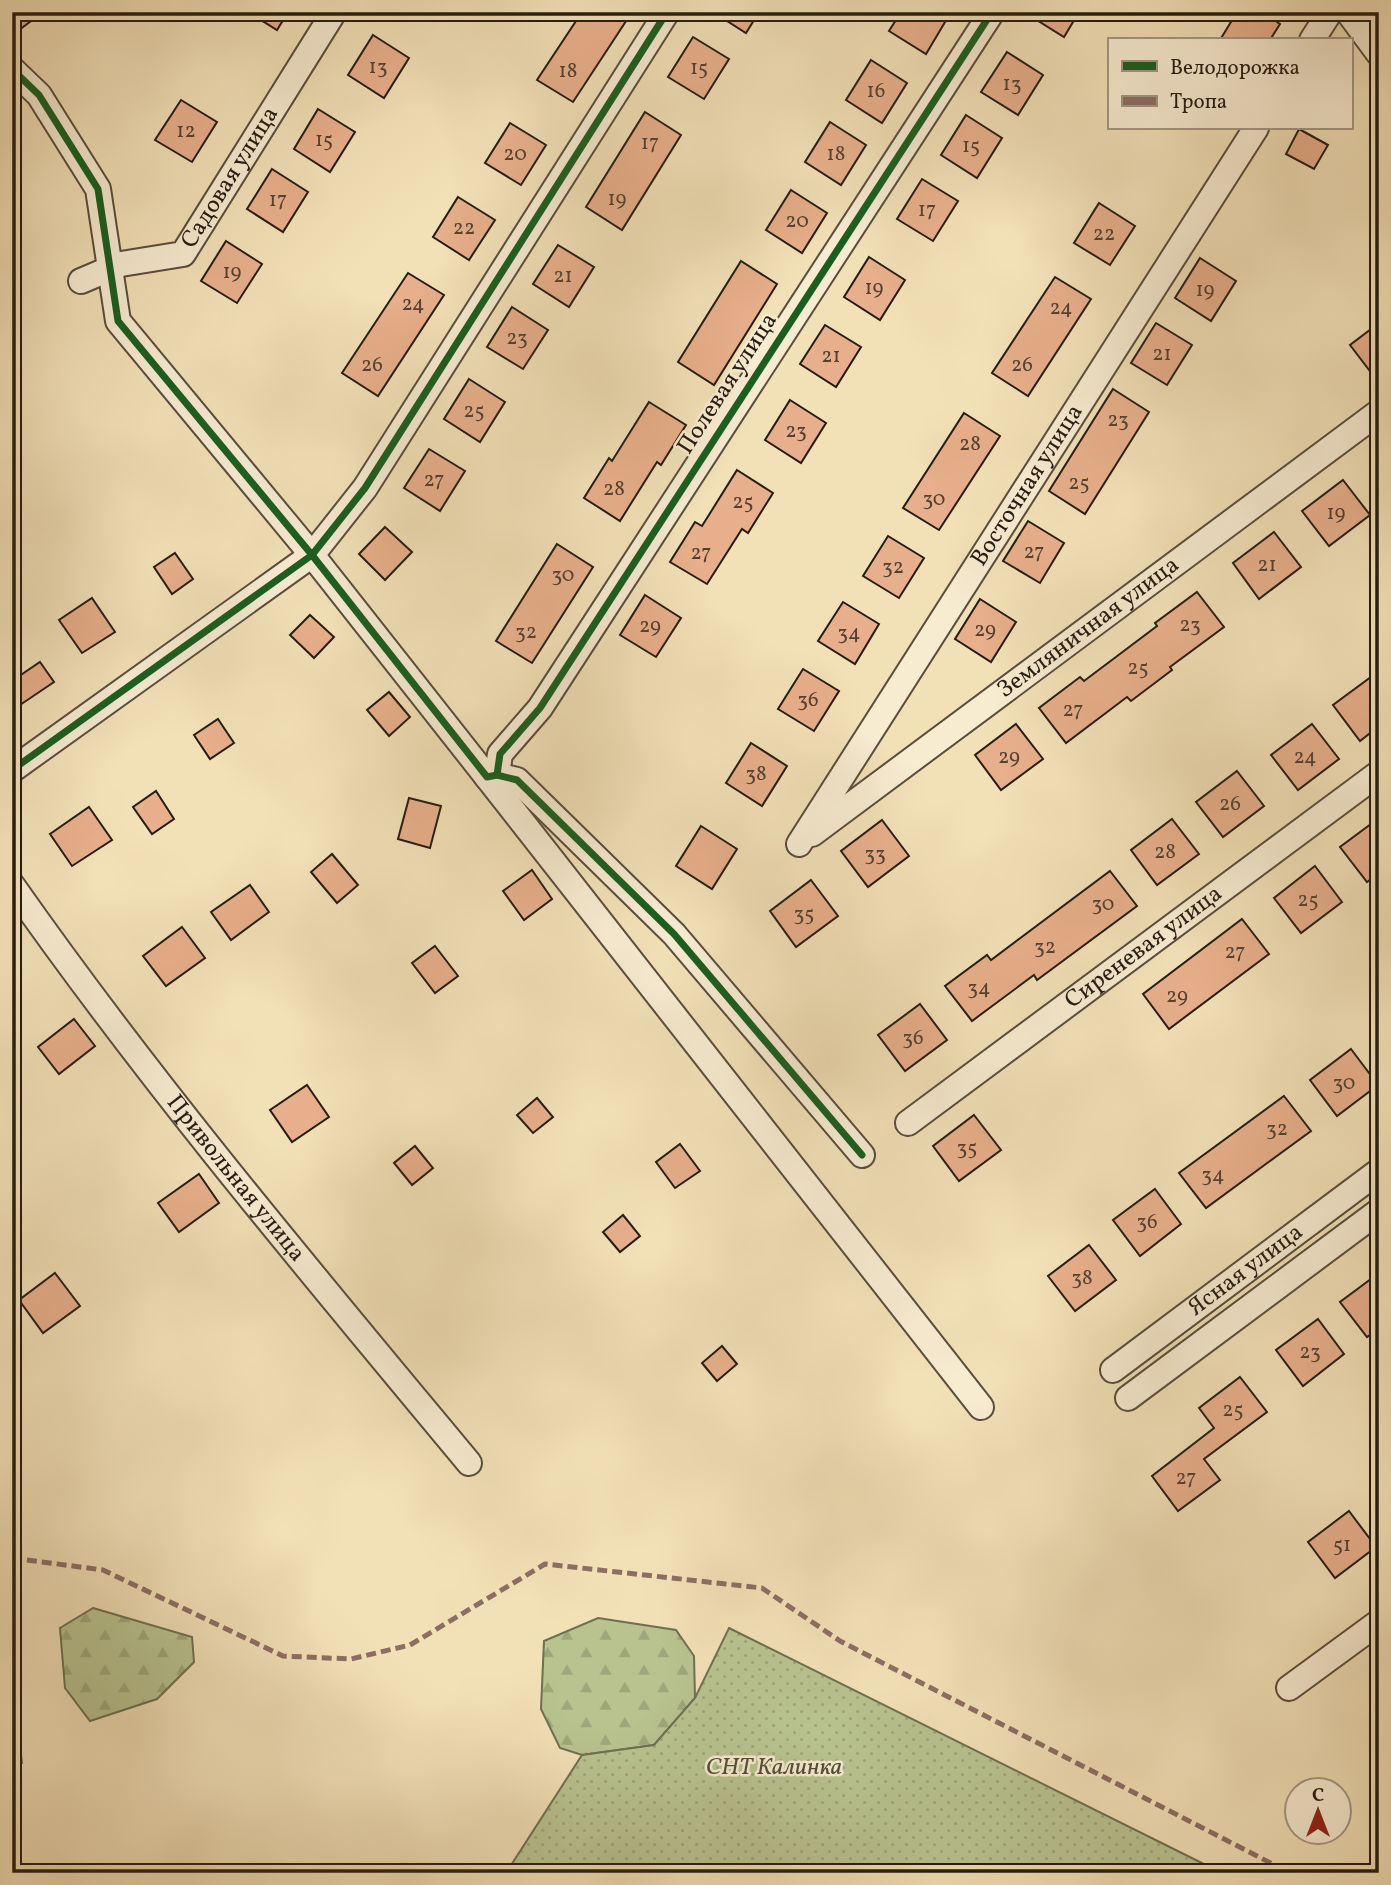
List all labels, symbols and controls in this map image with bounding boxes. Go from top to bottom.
legend [1108,38,1352,130]
house number: 13 [369,53,387,82]
house number: 15 [690,54,708,83]
text: Велодорожка [1170,54,1300,83]
house number: 18 [559,57,577,86]
house number: 13 [1003,70,1021,99]
house number: 16 [867,77,885,106]
text: Тропа [1170,88,1227,117]
street label: Садовая улица [173,100,288,255]
house number: 12 [176,117,196,146]
house number: 15 [315,126,333,155]
house number: 17 [641,129,659,158]
house number: 15 [962,132,980,161]
house number: 20 [503,140,527,169]
house number: 18 [827,140,845,169]
house number: 19 [607,185,627,214]
house number: 17 [269,186,287,215]
house number: 17 [918,196,936,225]
house number: 20 [785,207,809,236]
house number: 22 [453,214,475,243]
house number: 22 [1093,220,1115,249]
house number: 19 [222,258,242,287]
house number: 21 [553,262,573,291]
house number: 19 [864,274,884,303]
house number: 19 [1195,276,1215,305]
house number: 24 [401,290,425,319]
house number: 24 [1049,294,1073,323]
street label: Полевая улица [669,307,787,461]
house number: 23 [506,324,528,353]
house number: 21 [1152,340,1172,369]
house number: 21 [821,342,841,371]
house number: 26 [361,351,383,380]
house number: 26 [1011,351,1033,380]
house number: 25 [463,397,485,426]
street label: Восточная улица [963,398,1092,573]
house number: 23 [1107,406,1129,435]
house number: 23 [785,417,807,446]
house number: 28 [959,430,981,459]
house number: 27 [424,466,444,495]
house number: 25 [1068,469,1090,498]
house number: 28 [603,475,625,504]
house number: 30 [923,485,945,514]
house number: 25 [732,488,754,517]
house number: 19 [1326,499,1346,528]
house number: 27 [1024,538,1044,567]
house number: 27 [691,539,711,568]
street label: Земляничная улица [991,549,1187,707]
house number: 21 [1257,551,1277,580]
house number: 32 [882,553,904,582]
house number: 30 [552,561,574,590]
house number: 23 [1179,611,1201,640]
house number: 29 [639,612,661,641]
house number: 29 [974,616,996,645]
house number: 32 [515,618,537,647]
house number: 34 [837,619,861,648]
house number: 25 [1127,654,1149,683]
house number: 36 [797,686,819,715]
house number: 27 [1063,696,1083,725]
house number: 29 [998,743,1020,772]
house number: 24 [1293,743,1317,772]
house number: 38 [745,760,767,789]
house number: 26 [1219,790,1241,819]
house number: 28 [1154,838,1176,867]
house number: 33 [864,840,886,869]
street label: Сиреневая улица [1058,878,1230,1018]
house number: 25 [1297,886,1319,915]
house number: 30 [1092,890,1114,919]
house number: 35 [794,900,814,929]
house number: 32 [1034,933,1056,962]
house number: 27 [1225,938,1245,967]
house number: 34 [967,974,991,1003]
house number: 29 [1166,982,1188,1011]
house number: 36 [902,1024,924,1053]
house number: 30 [1333,1069,1355,1098]
street label: Привольная улица [157,1088,313,1270]
house number: 32 [1266,1115,1288,1144]
house number: 35 [957,1134,977,1163]
house number: 34 [1201,1161,1225,1190]
house number: 36 [1136,1208,1158,1237]
street label: Ясная улица [1181,1216,1311,1325]
house number: 38 [1071,1264,1093,1293]
house number: 23 [1299,1338,1321,1367]
house number: 25 [1222,1396,1244,1425]
house number: 27 [1176,1464,1196,1493]
house number: 51 [1333,1531,1351,1560]
park label: СНТ Калинка [706,1751,842,1785]
north arrow [1282,1776,1352,1846]
text: С [1312,1783,1324,1809]

